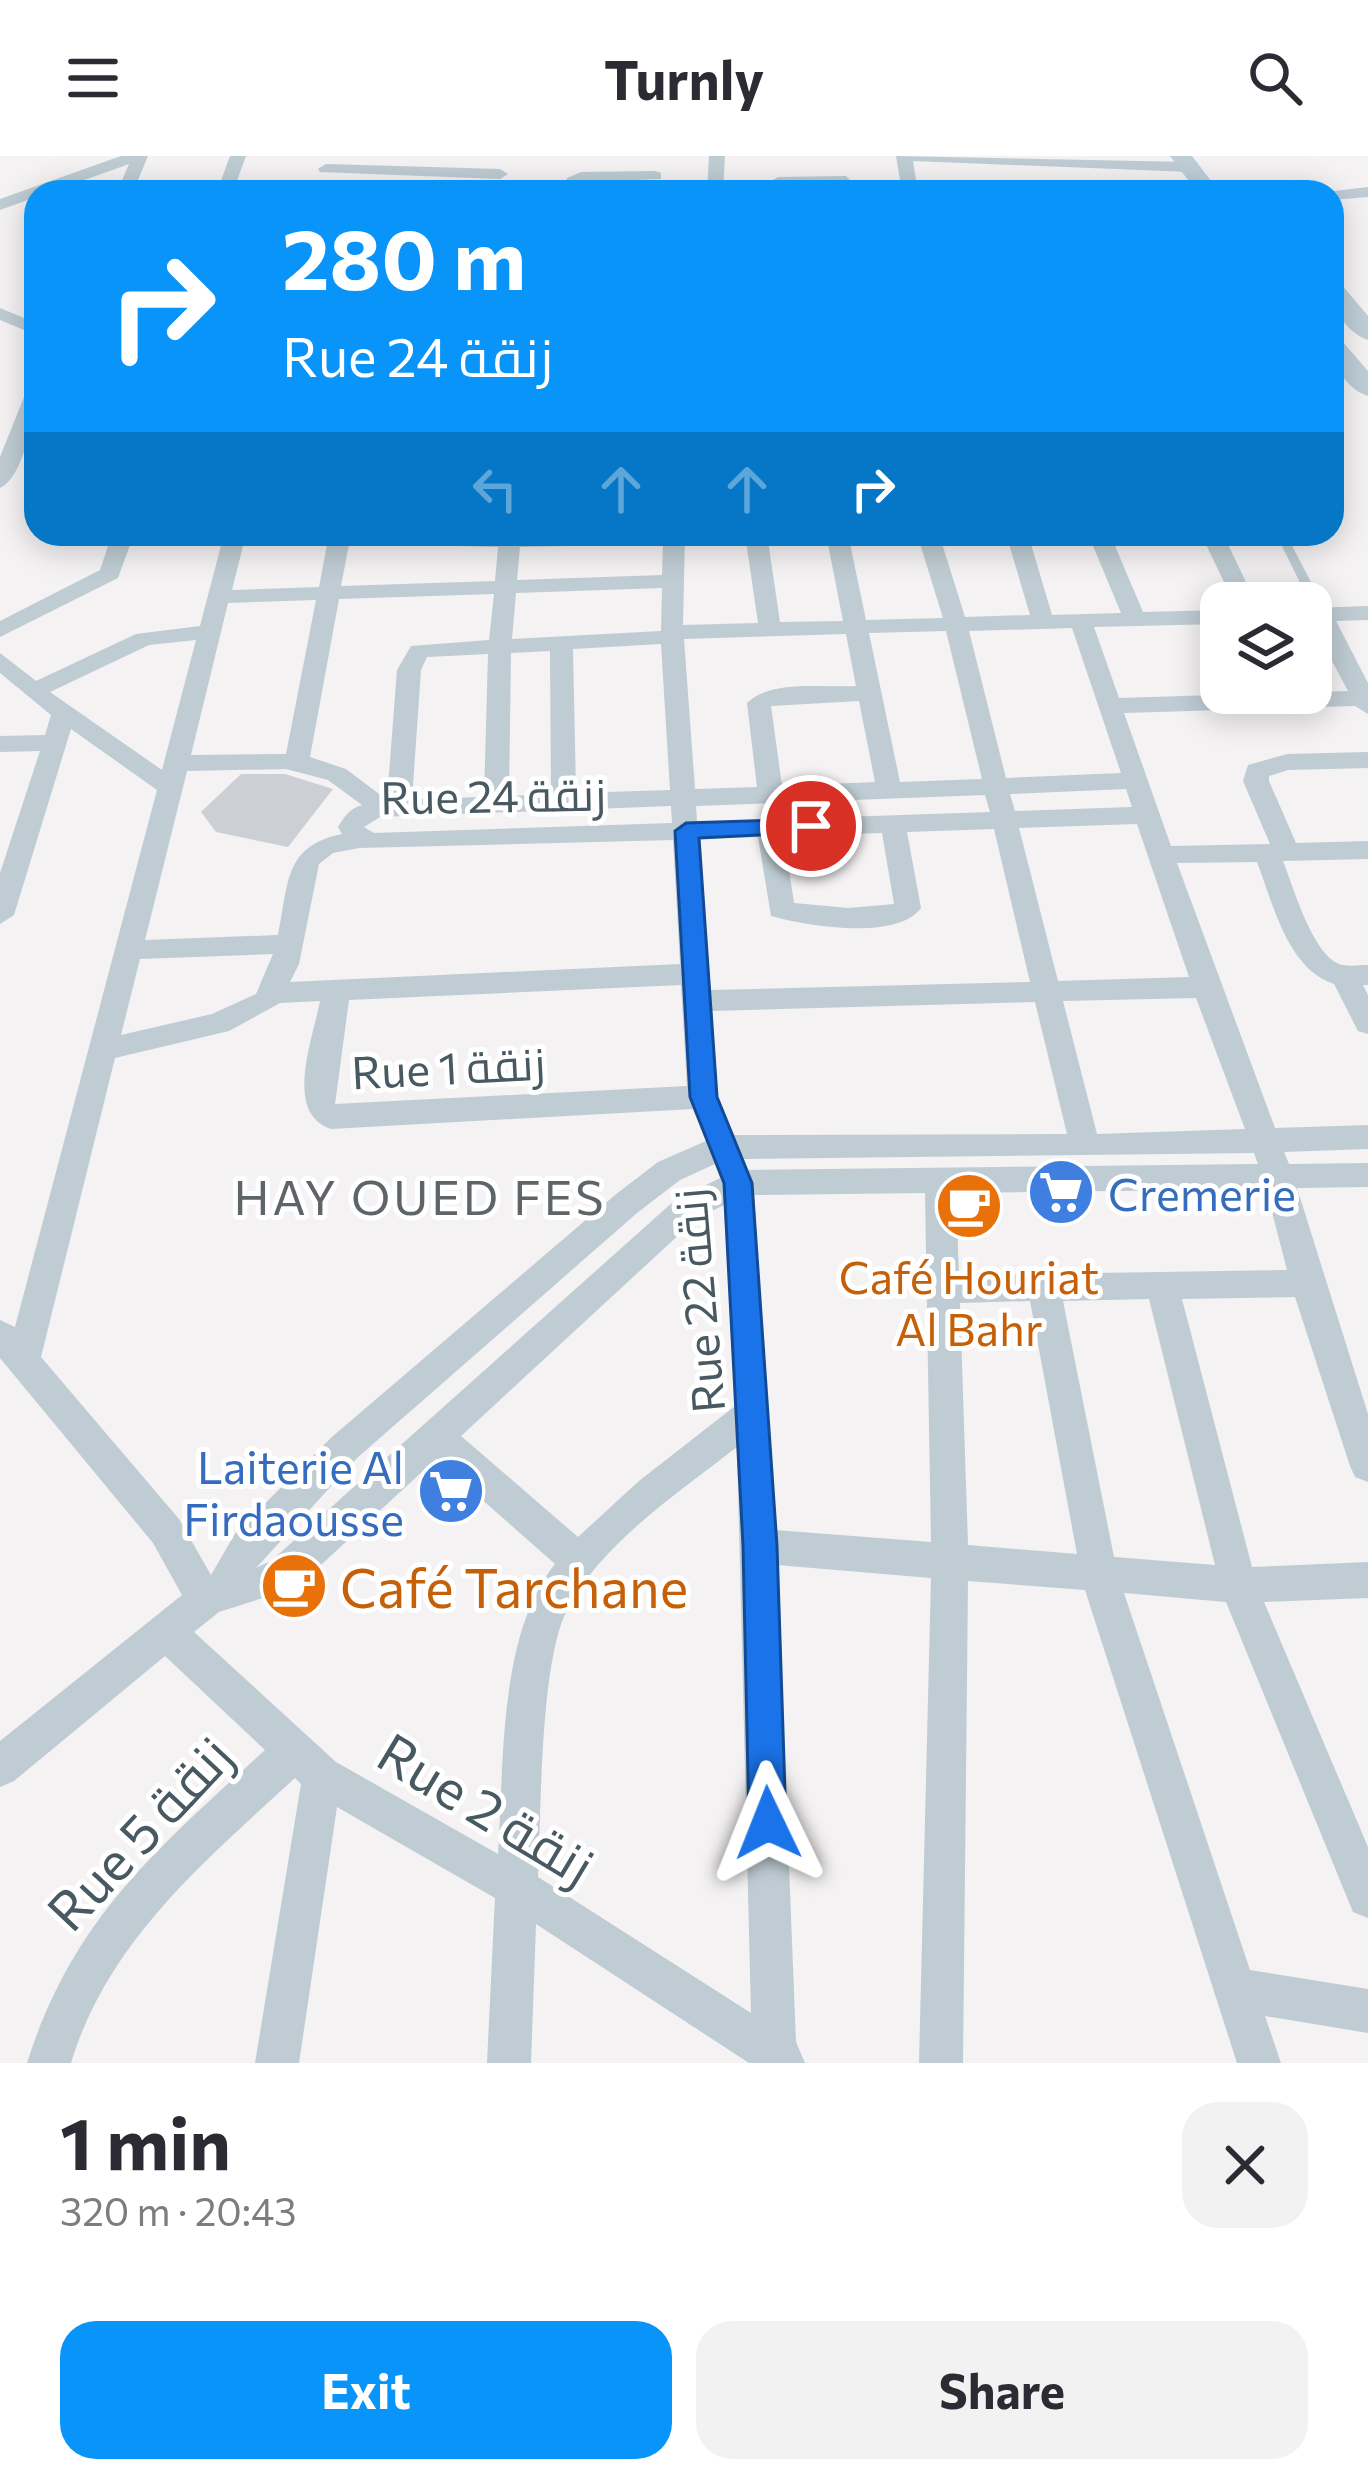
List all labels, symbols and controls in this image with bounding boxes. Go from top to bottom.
icon: menu [60,45,126,111]
text: Turnly [604,45,764,111]
icon: search [1242,45,1308,111]
text: 280 m [282,205,526,307]
icon: right [84,228,240,384]
text: Rue 24 زنقة [282,322,553,388]
icon: left [462,456,528,522]
icon: ahead [588,456,654,522]
icon: ahead [714,456,780,522]
icon: right [840,456,906,522]
map controls [1200,582,1332,714]
button: layers [1200,582,1332,714]
street label: Rue 24 زنقة [380,765,606,824]
pin [760,775,862,877]
icon: arrive [778,793,844,859]
street label: Rue 1 زنقة [350,1033,546,1100]
supermarket icon: Cremerie [1026,1157,1096,1227]
place label: Cremerie [1108,1165,1296,1220]
district label: HAY OUED FES [234,1166,606,1225]
cafe icon: Café Houriat Al Bahr [934,1171,1004,1241]
street label: Rue 22 زنقة [660,1187,735,1415]
place label: Café Houriat Al Bahr [839,1248,1099,1355]
place label: Laiterie Al Firdaousse [183,1438,404,1545]
supermarket icon: Laiterie Al Firdaousse [416,1456,486,1526]
cafe icon: Café Tarchane [259,1551,329,1621]
place label: Café Tarchane [340,1553,688,1619]
street label: Rue 2 زنقة [367,1717,607,1898]
street label: Rue 5 زنقة [32,1722,245,1943]
position arrow [705,1760,831,1886]
text: 1 min [60,2097,231,2185]
button: close [1182,2102,1308,2228]
text: 320 m · 20:43 [60,2186,297,2234]
button: Exit [60,2321,672,2459]
button: Share [696,2321,1308,2459]

